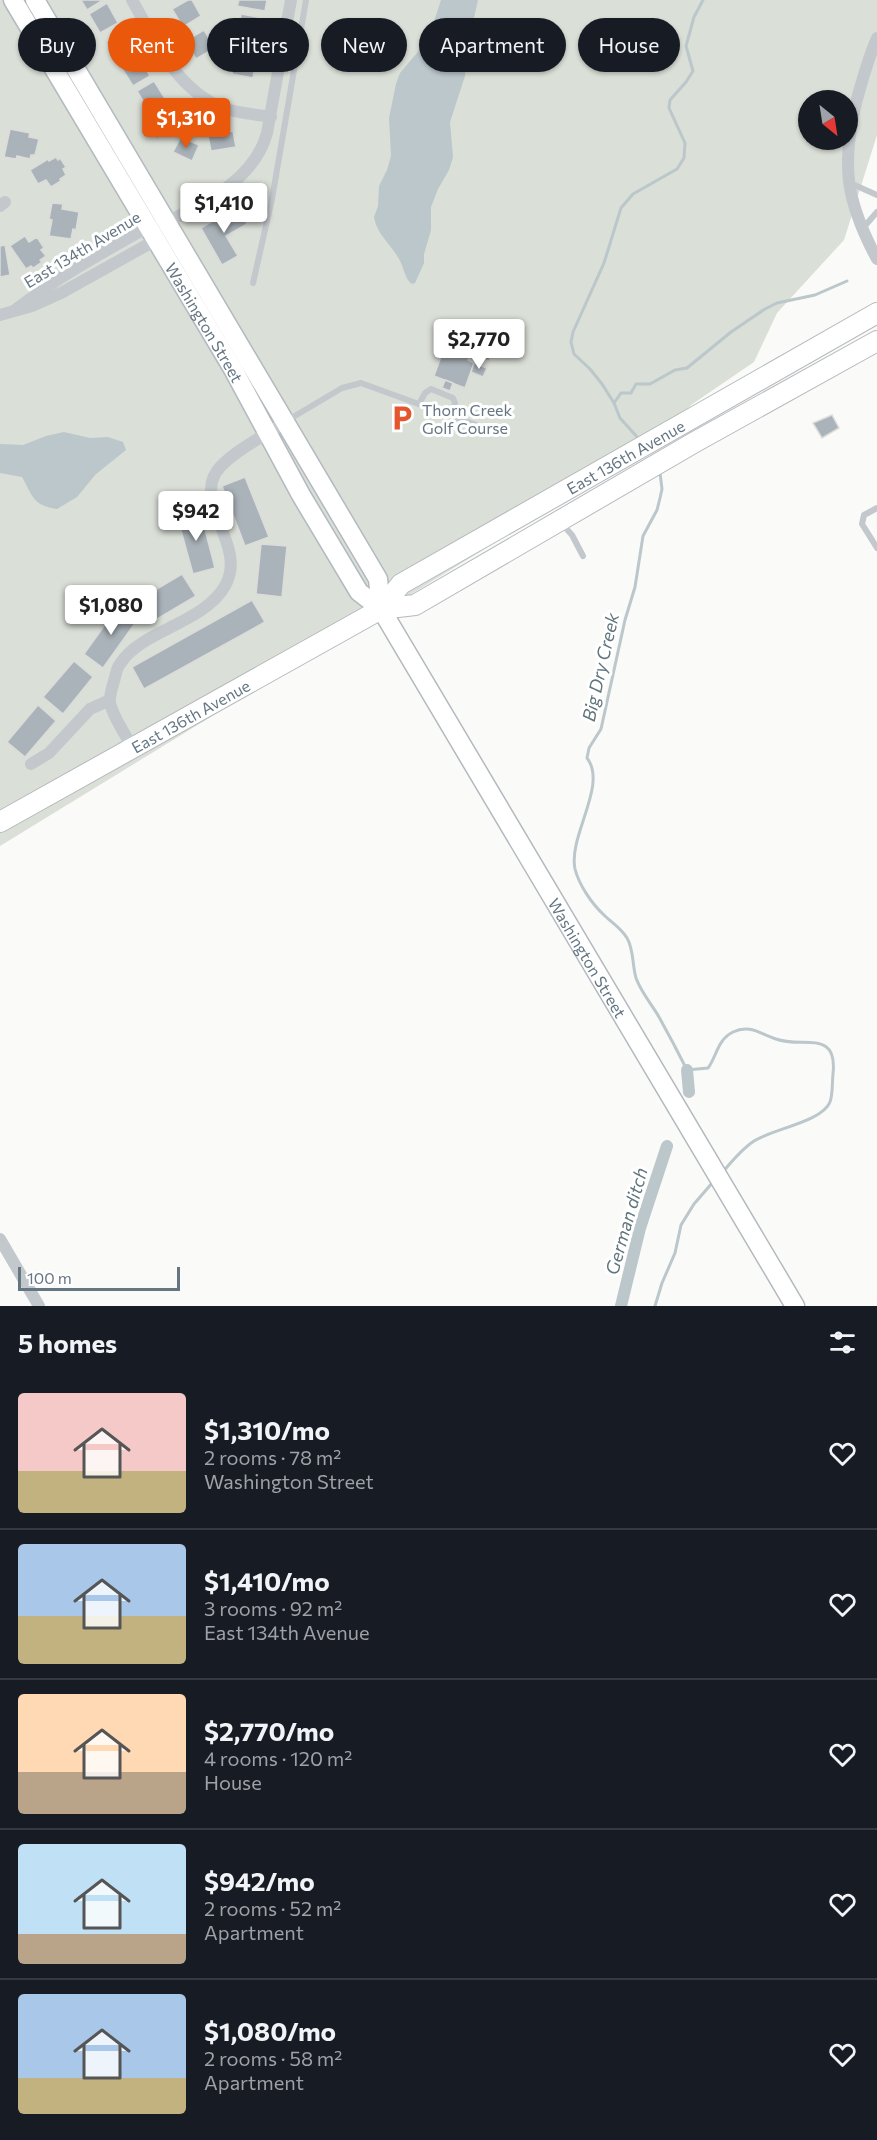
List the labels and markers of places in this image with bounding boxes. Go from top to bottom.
pin: $1,310 [137,98,235,149]
pin: $1,410 [175,183,273,234]
pin: $2,770 [430,319,528,370]
place label: Thorn Creek Golf Course [422,400,513,437]
parking icon: Thorn Creek Golf Course [387,403,417,433]
pin: $942 [160,491,232,542]
pin: $1,080 [62,585,160,636]

